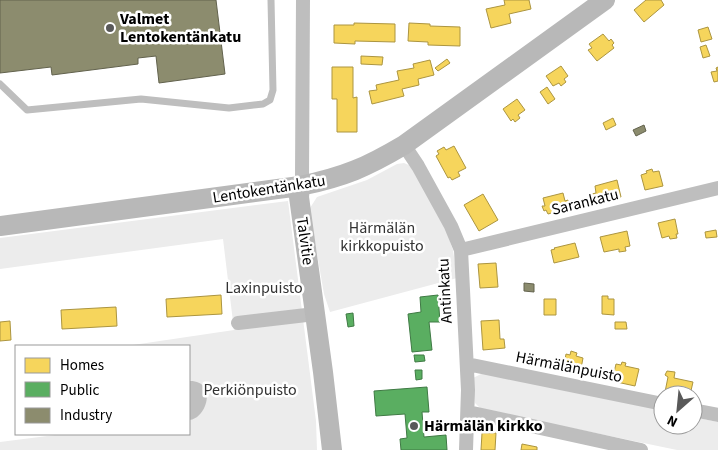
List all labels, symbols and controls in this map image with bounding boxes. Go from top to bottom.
place label: Valmet Lentokentänkatu [119,8,241,48]
marker: Valmet Lentokentänkatu [104,22,116,34]
street label: Lentokentänkatu [211,169,327,209]
street label: Sarankatu [549,183,621,221]
street label: Talvitie [291,216,319,266]
park label: Härmälän kirkkopuisto [340,217,424,257]
street label: Antinkatu [432,258,458,324]
park label: Laxinpuisto [225,277,303,299]
legend [15,345,190,435]
street label: Härmälänpuisto [514,346,624,388]
text: Homes [60,355,104,376]
park label: Perkiönpuisto [203,379,297,401]
text: Public [60,380,99,401]
north arrow [653,385,703,435]
text: Industry [60,405,112,426]
text: N [664,410,681,432]
place label: Härmälän kirkko [424,415,543,437]
marker: Härmälän kirkko [408,420,420,432]

